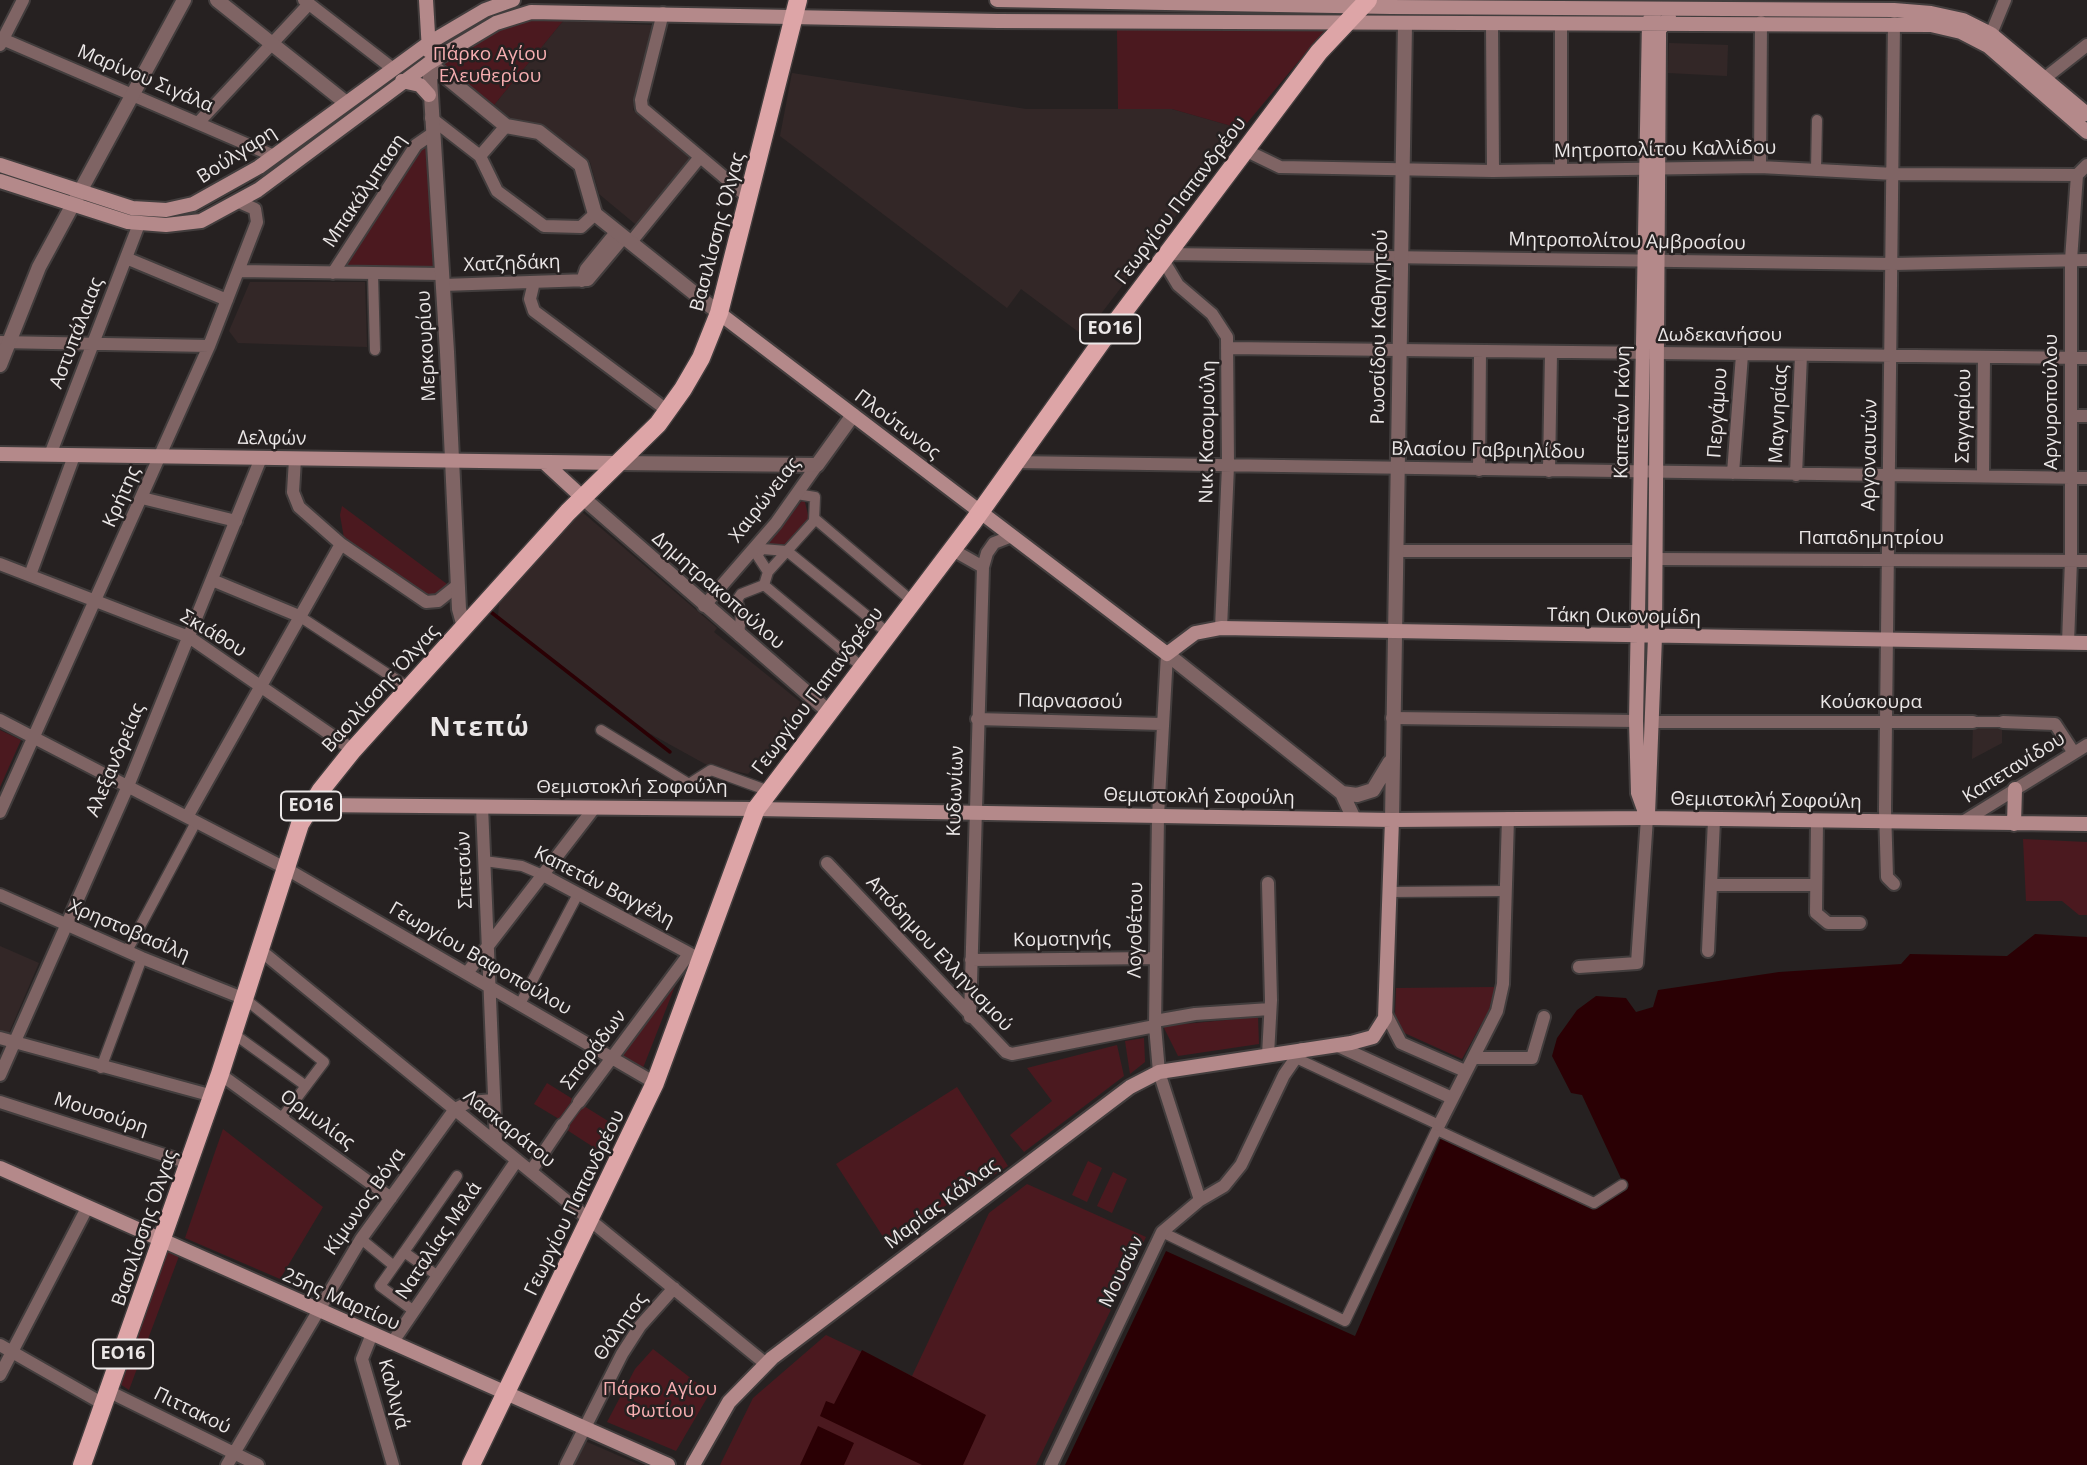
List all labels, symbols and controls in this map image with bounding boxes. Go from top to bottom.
street label: Μαρίνου Σιγάλα [74,40,216,118]
park label: Πάρκο Αγίου Ελευθερίου [433,44,547,88]
street label: Γεωργίου Παπανδρέου [1111,113,1251,289]
street label: Βούλγαρη [193,121,281,189]
street label: Μπακάλμπαση [319,130,411,252]
street label: Μητροπολίτου Καλλίδου [1554,137,1776,163]
street label: Βασιλίσσης Όλγας [686,150,750,314]
street label: Ρωσσίδου Καθηγητού [1367,229,1393,425]
street label: Μητροπολίτου Αμβροσίου [1508,229,1746,255]
street label: Χατζηδάκη [463,251,561,277]
street label: Αστυπάλαιας [45,274,109,392]
street label: Μερκουρίου [413,290,441,402]
road number: ΕΟ16 [1080,314,1140,344]
street label: Δωδεκανήσου [1658,325,1782,347]
street label: Αργυροπούλου [2041,334,2063,470]
street label: Καπετάν Γκόνη [1610,345,1636,479]
street label: Νικ. Κασομούλη [1195,360,1221,504]
street label: Μαγνησίας [1765,364,1793,464]
street label: Περγάμου [1703,367,1733,459]
street label: Σαγγαρίου [1952,369,1976,463]
street label: Πλούτωνος [850,385,944,465]
street label: Αργοναυτών [1858,399,1882,511]
street label: Δελφών [237,427,307,451]
street label: Βλασίου Γαβριηλίδου [1391,438,1585,464]
street label: Χαιρώνειας [725,453,805,547]
street label: Κρήτης [98,463,146,531]
street label: Δημητρακοπούλου [647,527,789,655]
street label: Παπαδημητρίου [1798,528,1944,550]
street label: Γεωργίου Παπανδρέου [748,603,888,779]
street label: Τάκη Οικονομίδη [1547,604,1701,630]
street label: Σκιάθου [176,605,250,663]
street label: Βασιλίσσης Όλγας [318,621,444,757]
street label: Παρνασσού [1017,690,1123,714]
street label: Κούσκουρα [1820,692,1922,714]
street label: Αλεξανδρείας [82,700,150,820]
district label: Ντεπώ [430,713,530,745]
street label: Καπετανίδου [1959,727,2069,809]
street label: Κυδωνίων [943,745,969,837]
street label: Θεμιστοκλή Σοφούλη [536,777,728,799]
street label: Θεμιστοκλή Σοφούλη [1103,784,1295,810]
street label: Θεμιστοκλή Σοφούλη [1670,788,1862,814]
road number: ΕΟ16 [281,792,341,820]
street label: Σπετσών [452,831,478,909]
street label: Καπετάν Βαγγέλη [530,842,678,932]
street label: Απόδημου Ελληνισμού [861,872,1017,1036]
street label: Λογοθέτου [1124,882,1148,978]
street label: Χρηστοβασίλη [65,895,193,967]
street label: Γεωργίου Βαφοπούλου [385,897,575,1021]
street label: Κομοτηνής [1013,928,1111,952]
street label: Σποράδων [557,1006,631,1094]
street label: Ορμυλίας [275,1085,359,1155]
street label: Λασκαράτου [459,1085,559,1173]
street label: Μουσούρη [51,1088,151,1140]
street label: Γεωργίου Παπανδρέου [520,1106,630,1300]
street label: Κίμωνος Βόγα [320,1144,410,1260]
street label: Βασιλίσσης Όλγας [108,1147,182,1309]
street label: Μαρίας Κάλλας [881,1154,1003,1254]
street label: Ναταλίας Μελά [391,1178,487,1304]
street label: Μουσών [1095,1233,1149,1311]
street label: 25ης Μαρτίου [279,1264,403,1336]
street label: Θάλητος [589,1289,653,1365]
road number: ΕΟ16 [93,1339,153,1368]
street label: Καλλιγά [373,1357,413,1431]
park label: Πάρκο Αγίου Φωτίου [603,1379,717,1423]
street label: Πιττακού [150,1383,234,1439]

